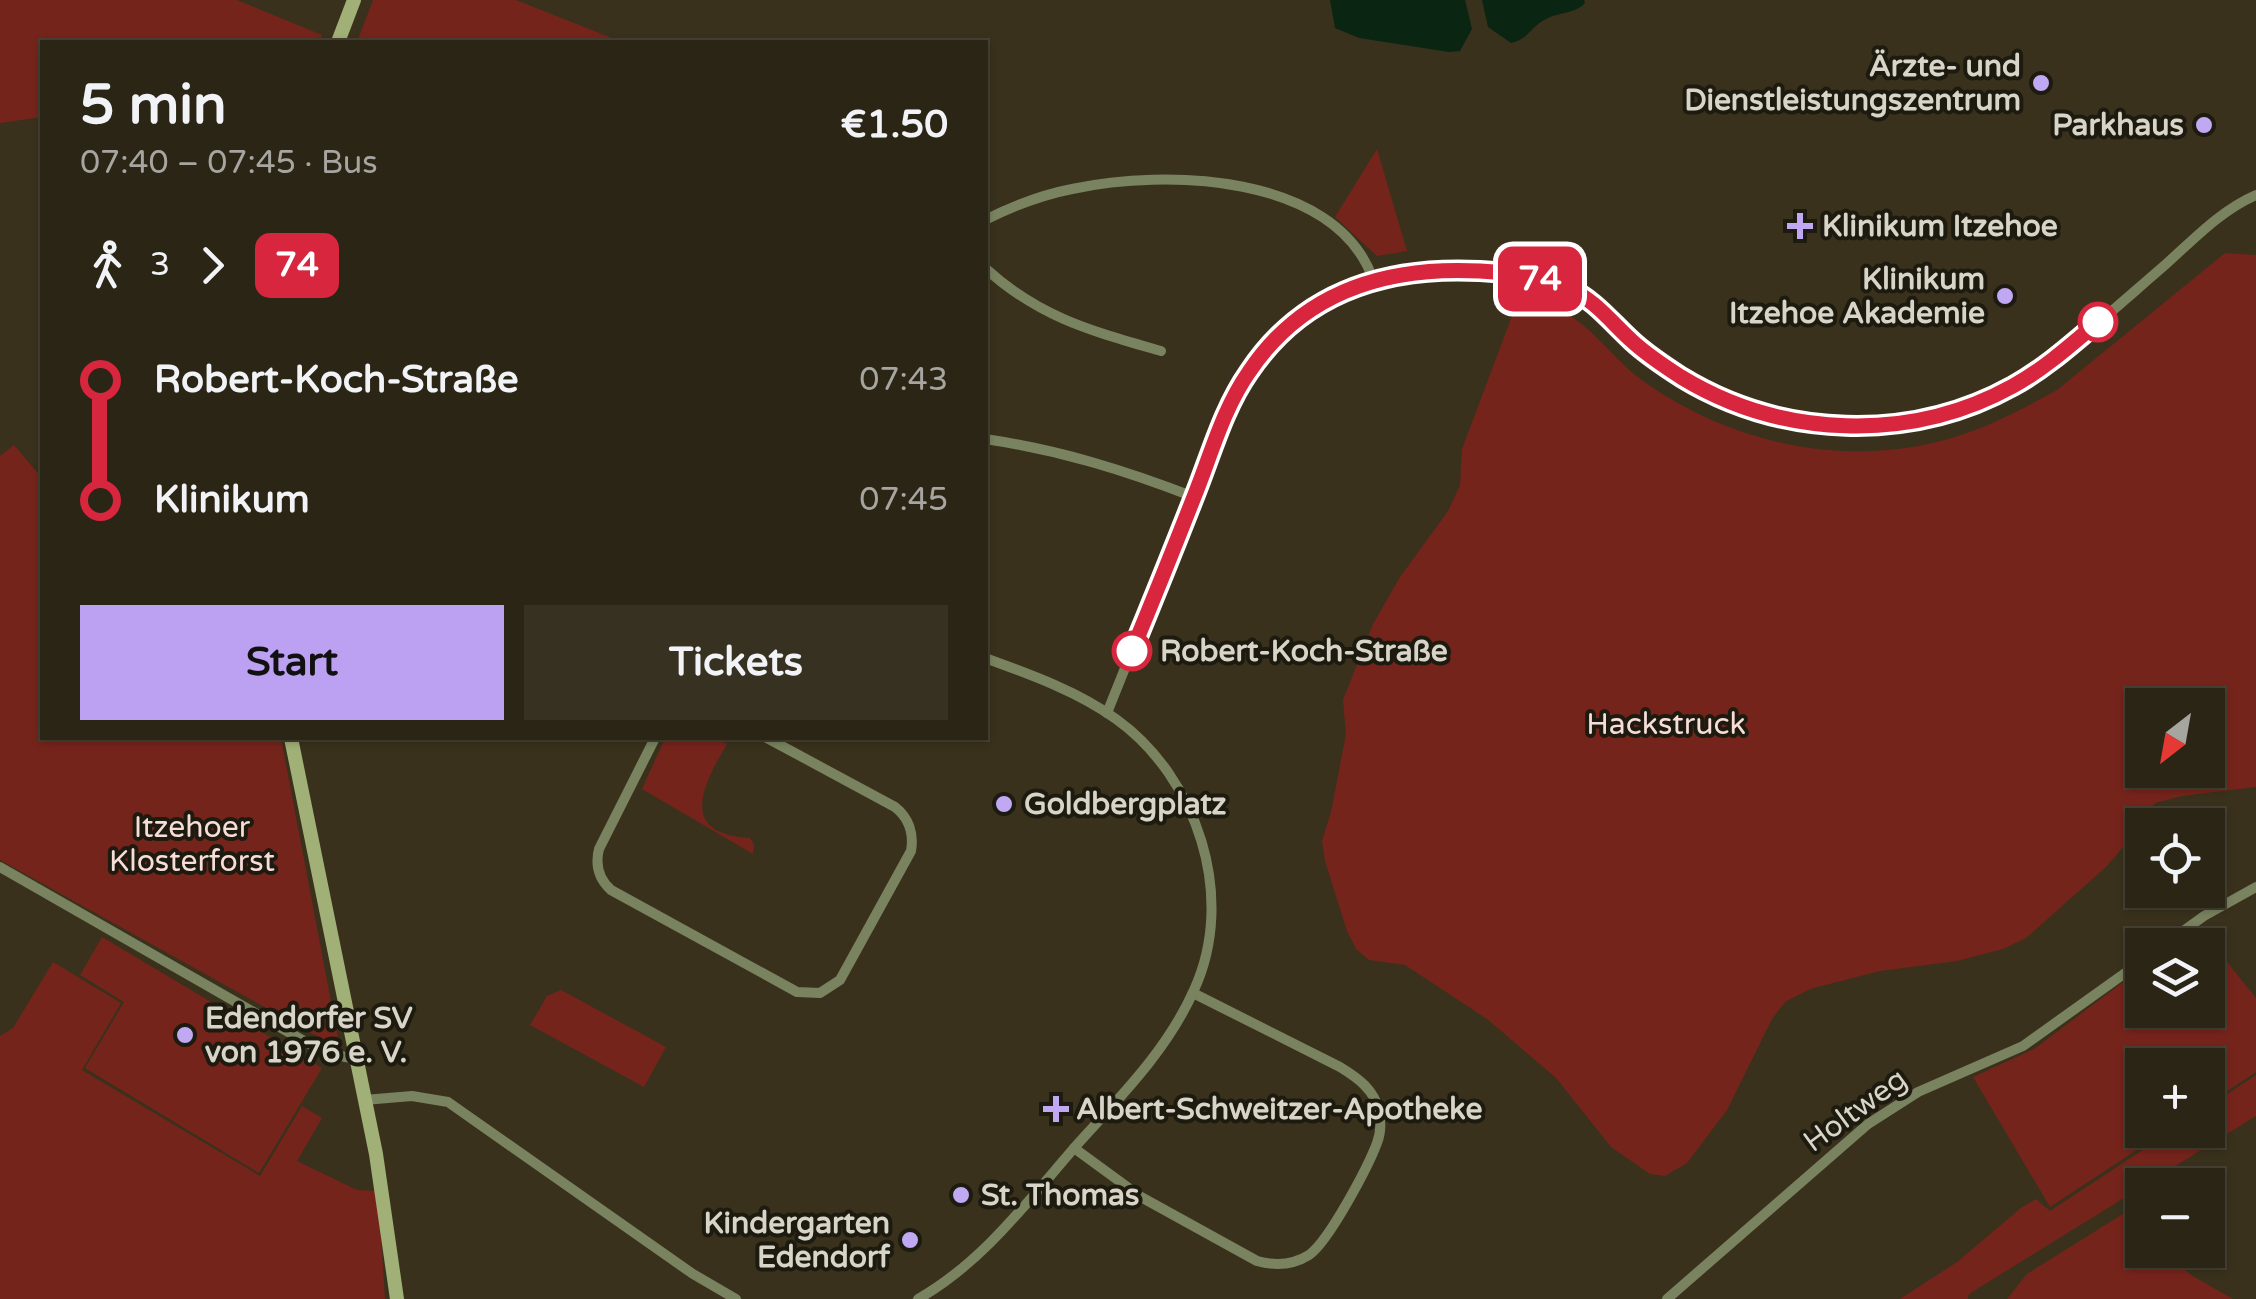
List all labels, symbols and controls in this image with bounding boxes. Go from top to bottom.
place label: Ärzte- und Dienstleistungszentrum [1684,48,2021,119]
marker: Ärzte- und Dienstleistungszentrum [2030,72,2052,94]
text: 5 min [80,73,227,139]
text: €1.50 [841,102,948,148]
place label: Parkhaus [2052,107,2184,144]
marker: Parkhaus [2193,114,2215,136]
text: 07:40 – 07:45 · Bus [80,144,378,182]
place label: Klinikum Itzehoe [1822,208,2058,245]
marker: Klinikum Itzehoe [1787,213,1813,239]
icon: walk [80,238,135,293]
icon: forward [185,238,240,293]
text: 74 [275,244,319,286]
text: 3 [150,246,170,284]
line badge: 74 [1495,246,1585,312]
text: 74 [1518,258,1562,300]
place label: Klinikum Itzehoe Akademie [1729,261,1985,332]
marker: Klinikum Itzehoe Akademie [1994,285,2016,307]
unlabelled marker [2079,303,2117,341]
text: Robert-Koch-Straße [154,357,519,403]
text: 07:43 [859,361,948,399]
text: Klinikum [154,477,310,523]
text: 07:45 [859,481,948,519]
button: Start [80,605,504,720]
button: Tickets [524,605,948,720]
marker: Robert-Koch-Straße [1113,632,1151,670]
place label: Robert-Koch-Straße [1160,633,1448,670]
north arrow [2125,688,2225,788]
map controls [2125,688,2225,1268]
park label: Hackstruck [1586,706,1746,743]
place label: Goldbergplatz [1024,786,1227,823]
marker: Goldbergplatz [993,793,1015,815]
button: locate [2125,808,2225,908]
park label: Itzehoer Klosterforst [109,809,275,880]
button: layers [2125,928,2225,1028]
place label: Edendorfer SV von 1976 e. V. [205,1000,413,1071]
marker: Edendorfer SV von 1976 e. V. [174,1024,196,1046]
button: + [2125,1048,2225,1148]
street label: Holtweg [1796,1061,1914,1160]
place label: Albert-Schweitzer-Apotheke [1076,1091,1482,1128]
marker: Albert-Schweitzer-Apotheke [1045,1098,1067,1120]
button: − [2125,1168,2225,1268]
place label: St. Thomas [981,1177,1139,1214]
marker: St. Thomas [950,1184,972,1206]
place label: Kindergarten Edendorf [703,1205,891,1276]
marker: Kindergarten Edendorf [899,1229,921,1251]

